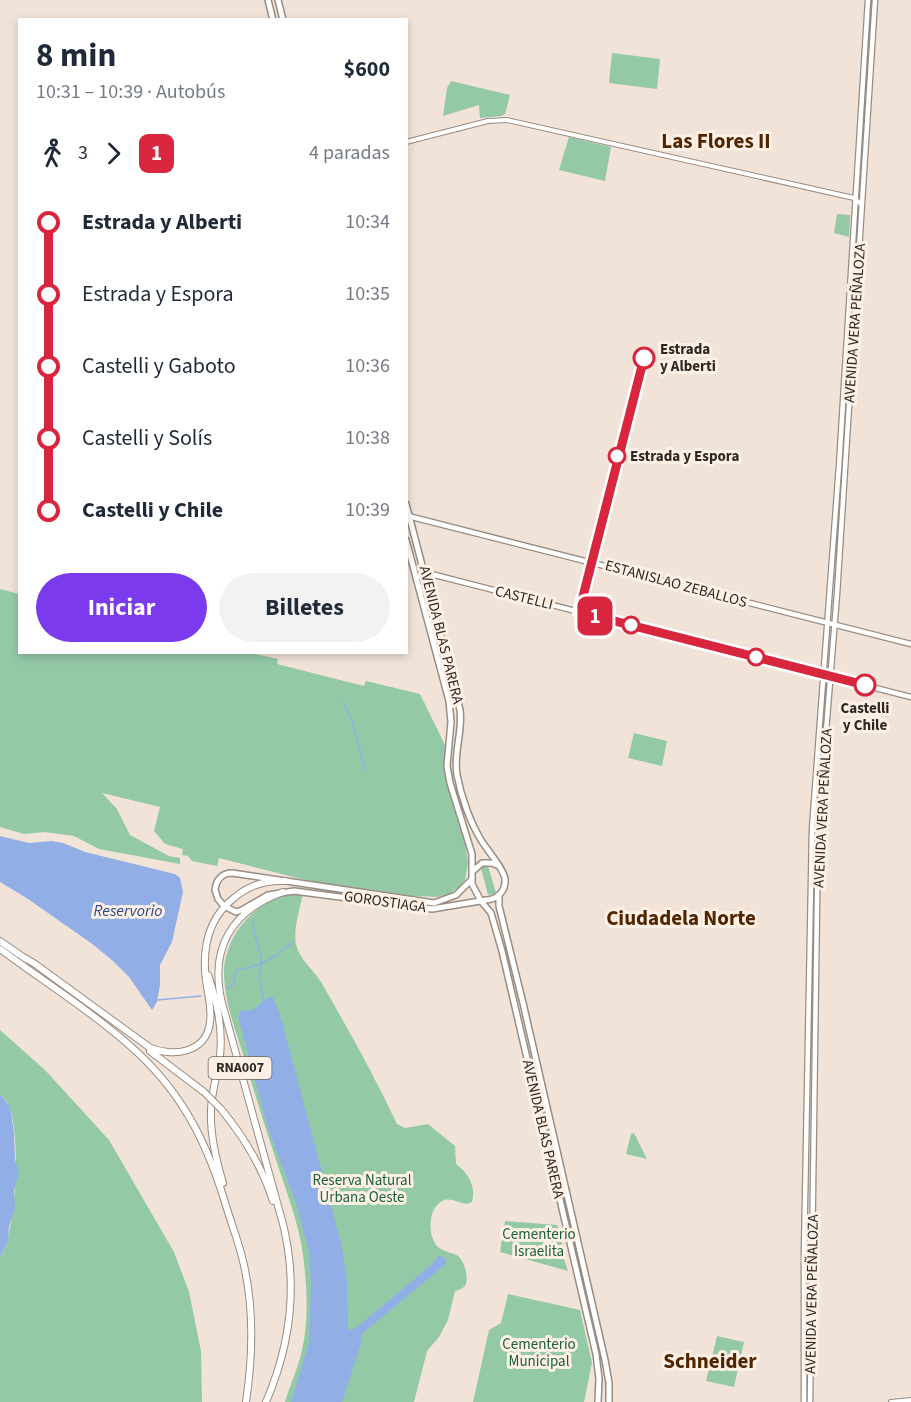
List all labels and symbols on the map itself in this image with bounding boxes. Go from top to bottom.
district label: Las Flores II [661,126,771,156]
street label: AVENIDA VERA PEÑALOZA [839,242,871,403]
place label: Estrada y Alberti [660,339,716,377]
marker: Estrada y Alberti [633,347,655,369]
place label: Estrada y Espora [630,446,739,467]
marker: Estrada y Espora [608,447,626,465]
street label: ESTANISLAO ZEBALLOS [603,555,749,613]
street label: AVENIDA BLAS PARERA [414,564,469,707]
street label: CASTELLI [493,581,555,615]
line badge: 1 [576,596,614,636]
unlabelled marker [622,616,640,634]
unlabelled marker [747,648,765,666]
marker: Castelli y Chile [854,674,876,696]
place label: Castelli y Chile [841,698,889,736]
street label: AVENIDA VERA PEÑALOZA [808,727,838,888]
street label: GOROSTIAGA [343,886,428,918]
water label: Reservorio [94,900,162,922]
district label: Ciudadela Norte [606,903,756,933]
road number: RNA007 [208,1057,272,1079]
street label: AVENIDA BLAS PARERA [517,1058,569,1201]
park label: Reserva Natural Urbana Oeste [313,1170,412,1208]
street label: AVENIDA VERA PEÑALOZA [800,1213,824,1374]
park label: Cementerio Israelita [502,1224,576,1262]
park label: Cementerio Municipal [502,1334,576,1372]
district label: Schneider [663,1346,757,1376]

